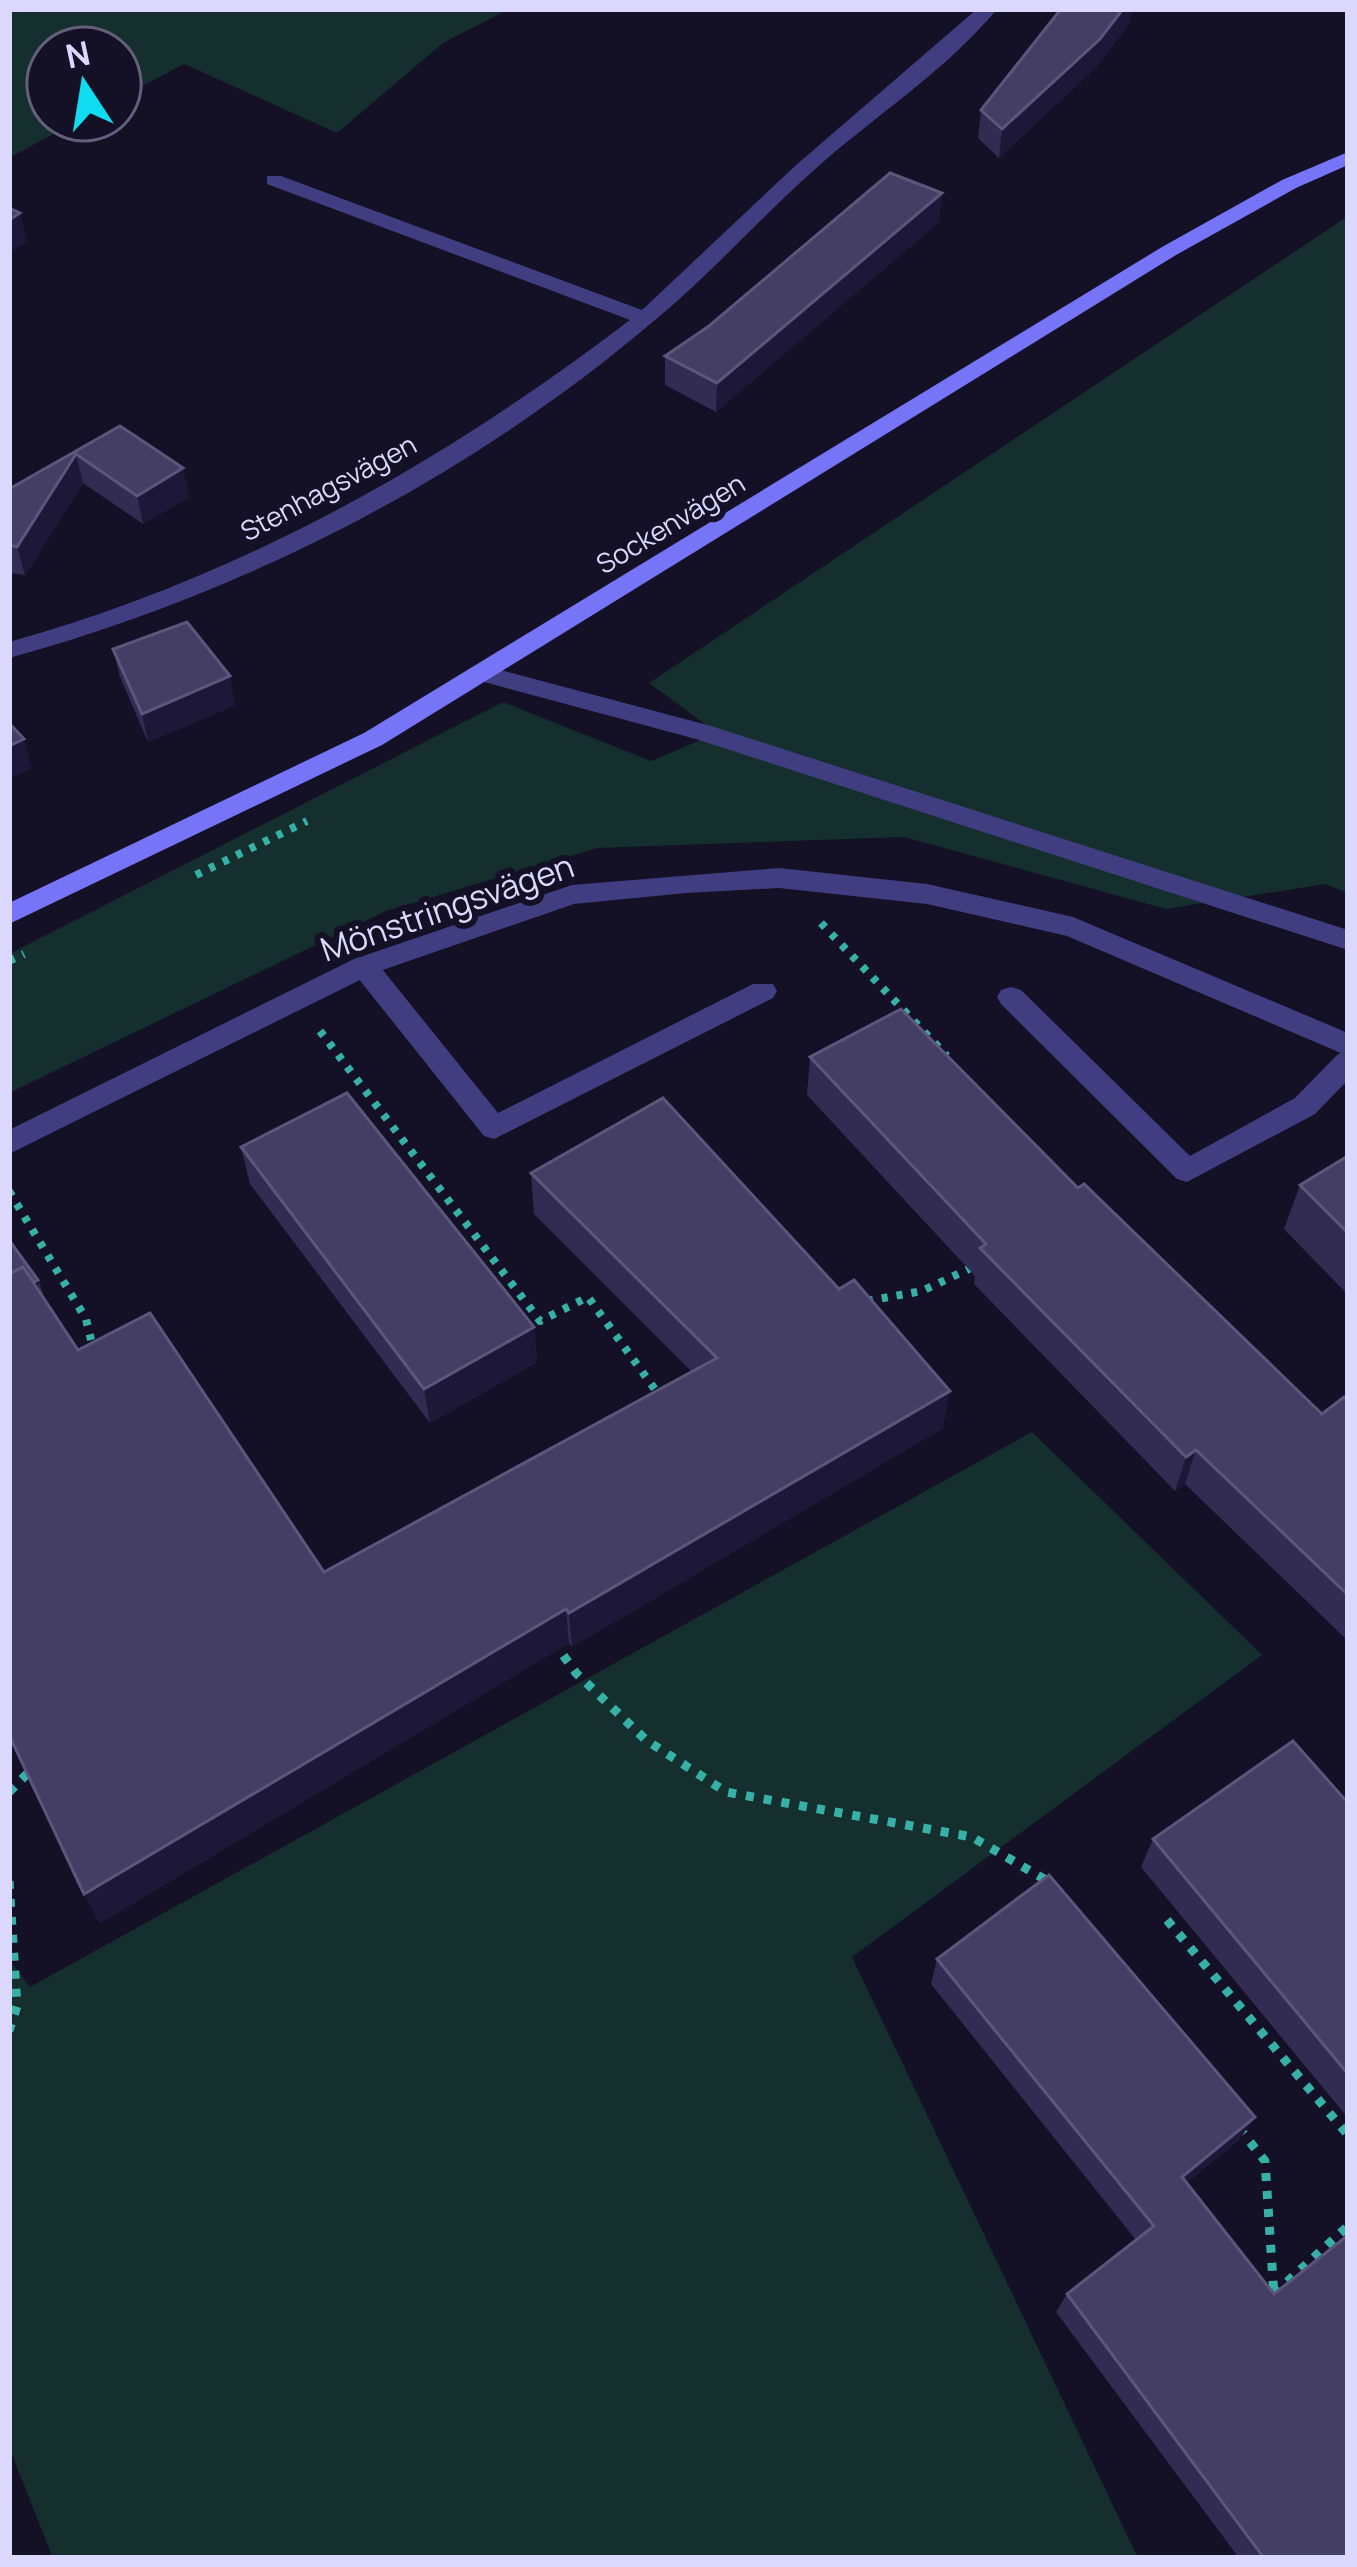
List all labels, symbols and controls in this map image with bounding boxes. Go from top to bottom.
north arrow [24,24,144,144]
text: N [61,30,94,79]
street label: Stenhagsvägen [234,425,422,549]
street label: Sockenvägen [589,464,751,582]
street label: Mönstringsvägen [314,843,580,971]

